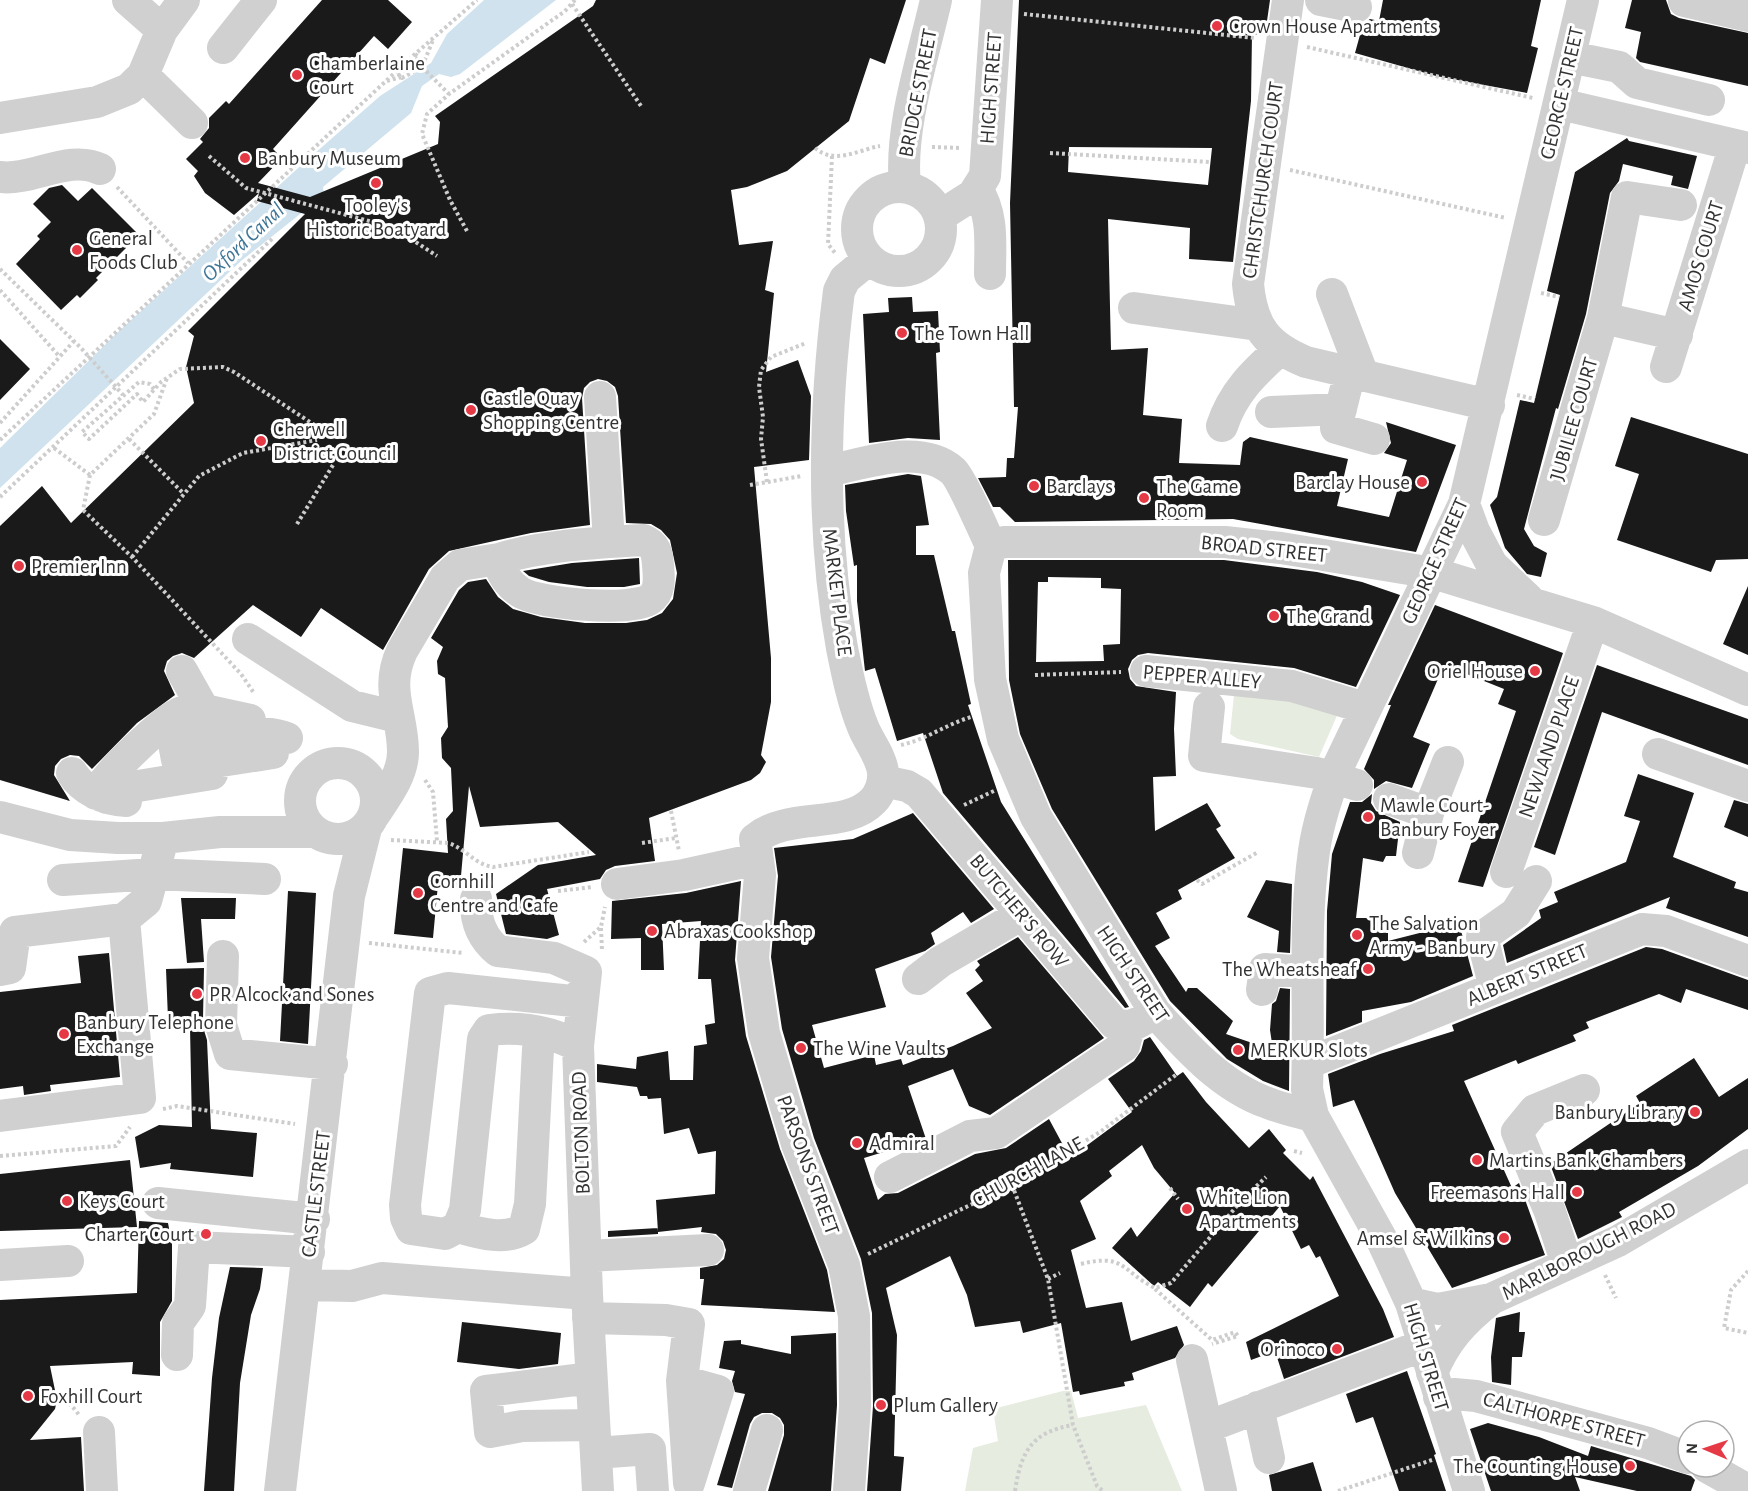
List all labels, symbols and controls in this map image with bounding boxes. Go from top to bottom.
place label: Crown House Apartments [1229,16,1438,37]
marker: Crown House Apartments [1210,19,1224,33]
street label: GEORGE STREET [1537,25,1587,161]
street label: BRIDGE STREET [895,27,941,159]
street label: HIGH STREET [977,31,1005,145]
place label: Chamberlaine Court [309,53,425,98]
marker: Chamberlaine Court [290,68,304,82]
street label: CHRISTCHURCH COURT [1239,80,1287,280]
place label: Banbury Museum [257,148,401,169]
marker: Banbury Museum [238,151,252,165]
marker: Tooley's Historic Boatyard [369,176,383,190]
place label: Tooley's Historic Boatyard [306,195,446,240]
street label: AMOS COURT [1674,198,1728,314]
water label: Oxford Canal [198,199,288,285]
place label: General Foods Club [89,228,178,273]
marker: General Foods Club [70,243,84,257]
place label: The Town Hall [914,323,1030,344]
marker: The Town Hall [895,326,909,340]
street label: JUBILEE COURT [1546,355,1602,483]
place label: Castle Quay Shopping Centre [483,388,619,433]
marker: Castle Quay Shopping Centre [464,403,478,417]
place label: Cherwell District Council [273,419,397,464]
marker: Cherwell District Council [254,434,268,448]
place label: Barclay House [1295,472,1410,493]
marker: Barclay House [1415,475,1429,489]
place label: Barclays [1046,476,1113,497]
place label: The Game Room [1156,476,1239,521]
marker: Barclays [1027,479,1041,493]
marker: The Game Room [1137,491,1151,505]
street label: GEORGE STREET [1398,495,1472,627]
street label: MARKET PLACE [819,527,855,657]
street label: BROAD STREET [1200,532,1328,566]
place label: Premier Inn [31,556,127,577]
marker: Premier Inn [12,559,26,573]
place label: The Grand [1286,606,1370,627]
marker: The Grand [1267,609,1281,623]
street label: PEPPER ALLEY [1142,661,1262,693]
place label: Oriel House [1427,661,1523,682]
marker: Oriel House [1528,664,1542,678]
street label: NEWLAND PLACE [1515,674,1583,820]
place label: Mawle Court- Banbury Foyer [1380,795,1496,840]
marker: Mawle Court- Banbury Foyer [1361,810,1375,824]
street label: BUTCHER'S ROW [966,850,1073,972]
place label: Cornhill Centre and Cafe [430,871,558,916]
marker: Cornhill Centre and Cafe [411,886,425,900]
place label: The Salvation Army - Banbury [1369,913,1495,958]
place label: Abraxas Cookshop [664,921,813,942]
street label: HIGH STREET [1093,922,1173,1026]
marker: Abraxas Cookshop [645,924,659,938]
marker: The Salvation Army - Banbury [1350,928,1364,942]
street label: ALBERT STREET [1464,940,1590,1010]
place label: The Wheatsheaf [1222,959,1358,980]
marker: The Wheatsheaf [1361,962,1375,976]
place label: PR Alcock and Sones [209,984,374,1005]
marker: PR Alcock and Sones [190,987,204,1001]
place label: Banbury Telephone Exchange [76,1012,234,1057]
marker: Banbury Telephone Exchange [57,1027,71,1041]
place label: The Wine Vaults [813,1038,946,1059]
place label: MERKUR Slots [1250,1040,1368,1061]
marker: The Wine Vaults [794,1041,808,1055]
marker: MERKUR Slots [1231,1043,1245,1057]
street label: BOLTON ROAD [568,1071,594,1195]
street label: PARSONS STREET [773,1092,843,1238]
place label: Banbury Library [1554,1102,1683,1123]
marker: Banbury Library [1688,1105,1702,1119]
street label: CASTLE STREET [298,1130,334,1258]
place label: Admiral [869,1133,935,1154]
street label: CHURCH LANE [969,1133,1087,1211]
marker: Admiral [850,1136,864,1150]
place label: Martins Bank Chambers [1489,1150,1683,1171]
marker: Martins Bank Chambers [1470,1153,1484,1167]
place label: Freemasons Hall [1430,1182,1565,1203]
marker: Freemasons Hall [1570,1185,1584,1199]
place label: White Lion Apartments [1199,1187,1296,1232]
place label: Keys Court [79,1191,165,1212]
marker: Keys Court [60,1194,74,1208]
street label: MARLBOROUGH ROAD [1499,1198,1679,1304]
marker: White Lion Apartments [1180,1202,1194,1216]
place label: Charter Court [85,1224,194,1245]
marker: Charter Court [199,1227,213,1241]
place label: Amsel & Wilkins [1357,1228,1492,1249]
marker: Amsel & Wilkins [1497,1231,1511,1245]
street label: HIGH STREET [1400,1300,1452,1414]
place label: Orinoco [1260,1339,1325,1360]
marker: Orinoco [1330,1342,1344,1356]
place label: Foxhill Court [40,1386,142,1407]
street label: CALTHORPE STREET [1481,1388,1647,1452]
marker: Foxhill Court [21,1389,35,1403]
place label: Plum Gallery [893,1395,998,1416]
marker: Plum Gallery [874,1398,888,1412]
north arrow [1676,1419,1736,1479]
text: N [1684,1443,1700,1454]
place label: The Counting House [1453,1456,1618,1477]
marker: The Counting House [1623,1459,1637,1473]

